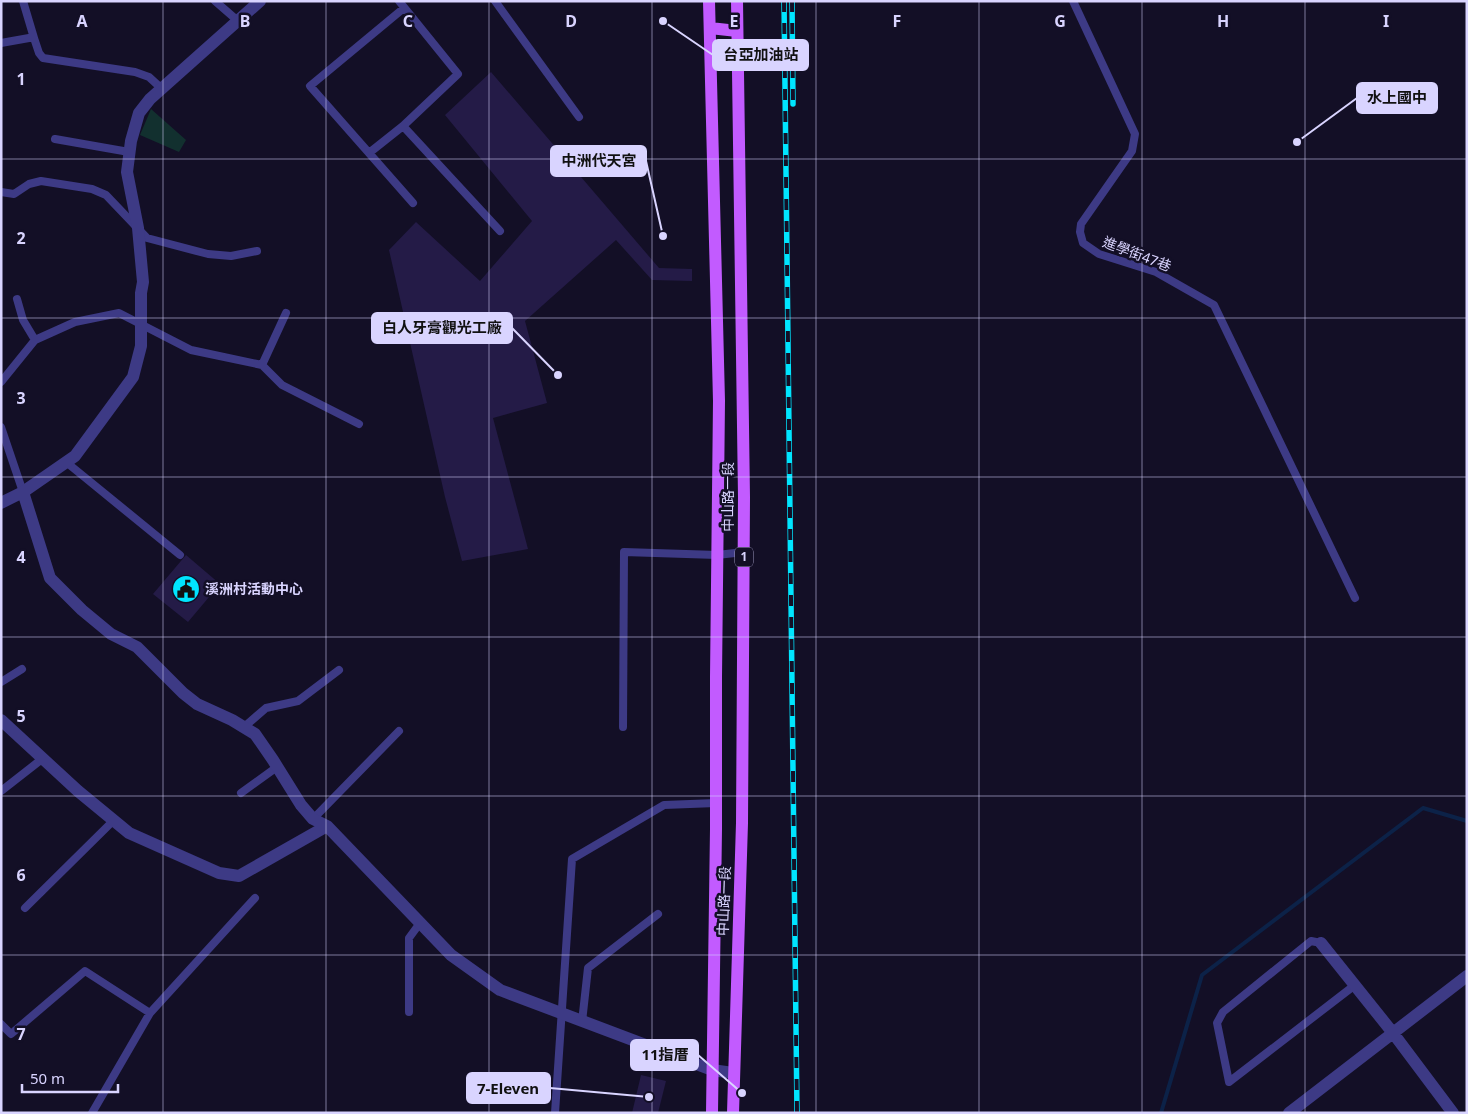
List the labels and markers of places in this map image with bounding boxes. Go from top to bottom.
callout: 台亞加油站 [713,40,808,70]
callout: 水上國中 [1357,83,1437,113]
callout: 中洲代天宮 [551,146,646,176]
callout: 白人牙膏觀光工廠 [372,313,512,343]
public building icon: 溪洲村活動中心 [171,574,201,604]
place label: 溪洲村活動中心 [205,579,303,598]
callout: 11指厝 [631,1040,698,1070]
callout: 7-Eleven [467,1073,550,1103]

